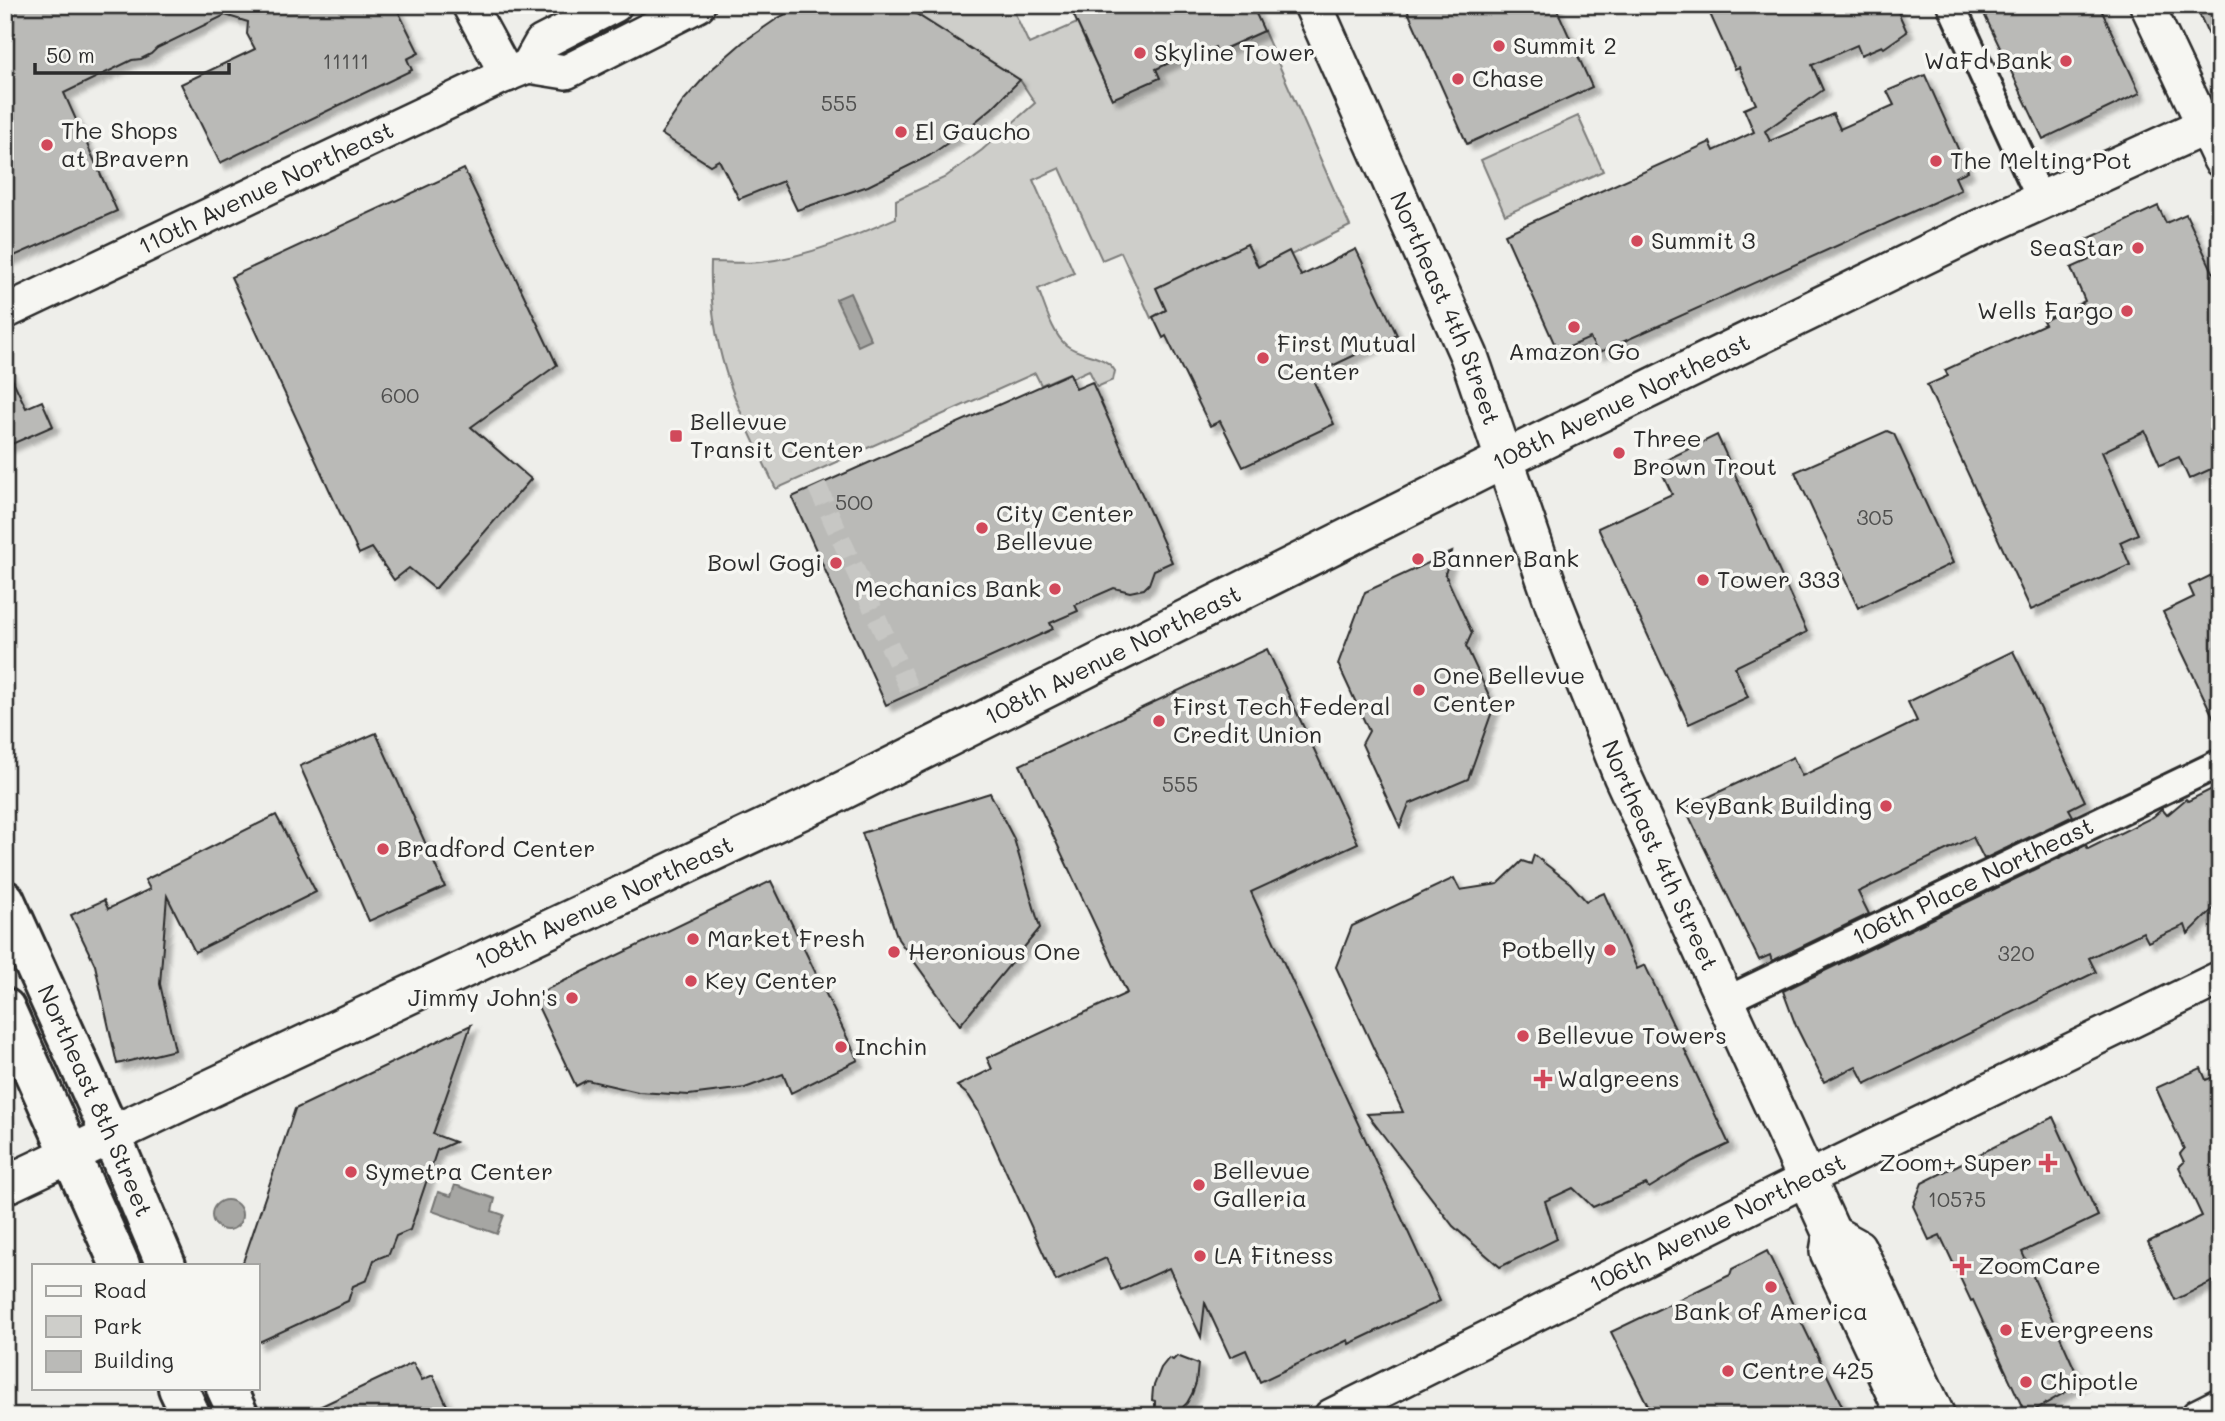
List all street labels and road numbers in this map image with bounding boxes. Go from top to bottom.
street label: 110th Avenue Northeast [133,113,398,261]
street label: Northeast 4th Street [1384,186,1508,429]
street label: 108th Avenue Northeast [1487,325,1755,477]
street label: 108th Avenue Northeast [979,577,1246,731]
street label: Northeast 4th Street [1596,735,1726,975]
street label: 106th Place Northeast [1846,809,2098,952]
street label: 108th Avenue Northeast [469,828,738,976]
street label: Northeast 8th Street [31,979,161,1221]
street label: 106th Avenue Northeast [1583,1145,1850,1299]

